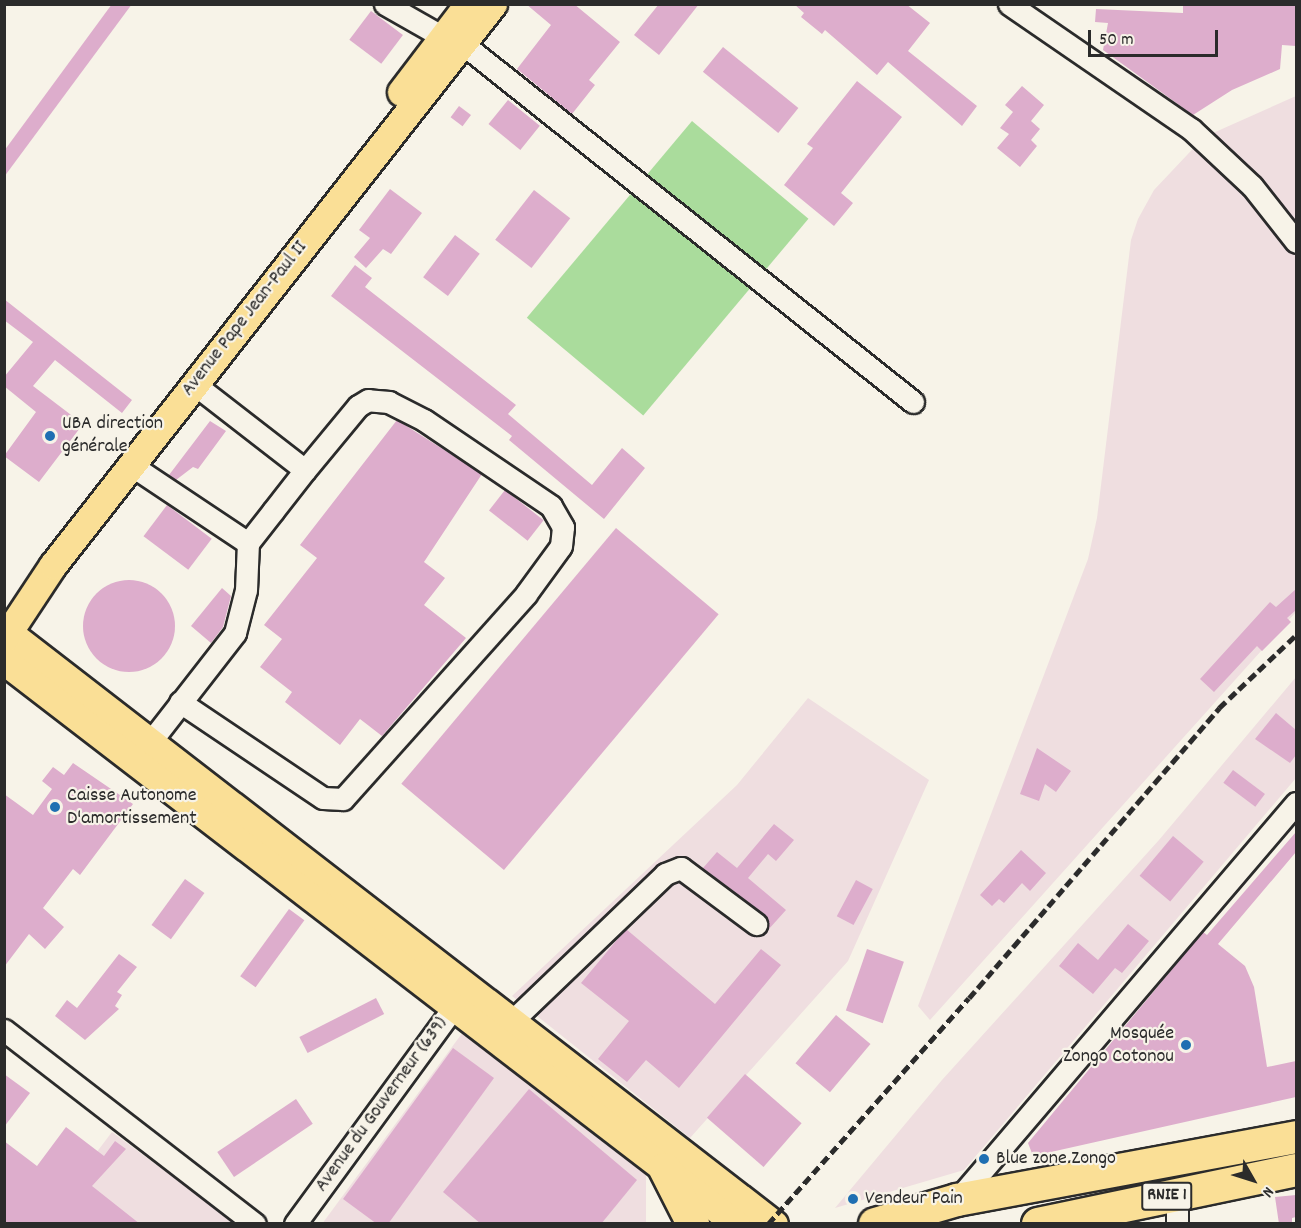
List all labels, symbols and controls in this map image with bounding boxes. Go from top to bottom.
scale bar [1091,18,1222,56]
text: 50 m [1099,28,1134,53]
street label: Avenue Pape Jean-Paul II [177,236,313,402]
place label: UBA direction générale [62,412,163,459]
marker: UBA direction générale [43,429,57,443]
place label: Caisse Autonome D'amortissement [67,784,197,831]
marker: Caisse Autonome D'amortissement [48,800,62,814]
street label: Avenue du Gouverneur (639) [310,1013,454,1197]
place label: Mosquée Zongo Cotonou [1063,1022,1174,1069]
marker: Mosquée Zongo Cotonou [1179,1038,1193,1052]
place label: Blue zone Zongo [996,1147,1116,1171]
north arrow [1223,1150,1283,1210]
marker: Blue zone Zongo [977,1152,991,1166]
road number: RNIE 1 [1140,1181,1194,1211]
text: N [1256,1181,1279,1202]
place label: Vendeur Pain [865,1187,963,1211]
marker: Vendeur Pain [846,1192,860,1206]

